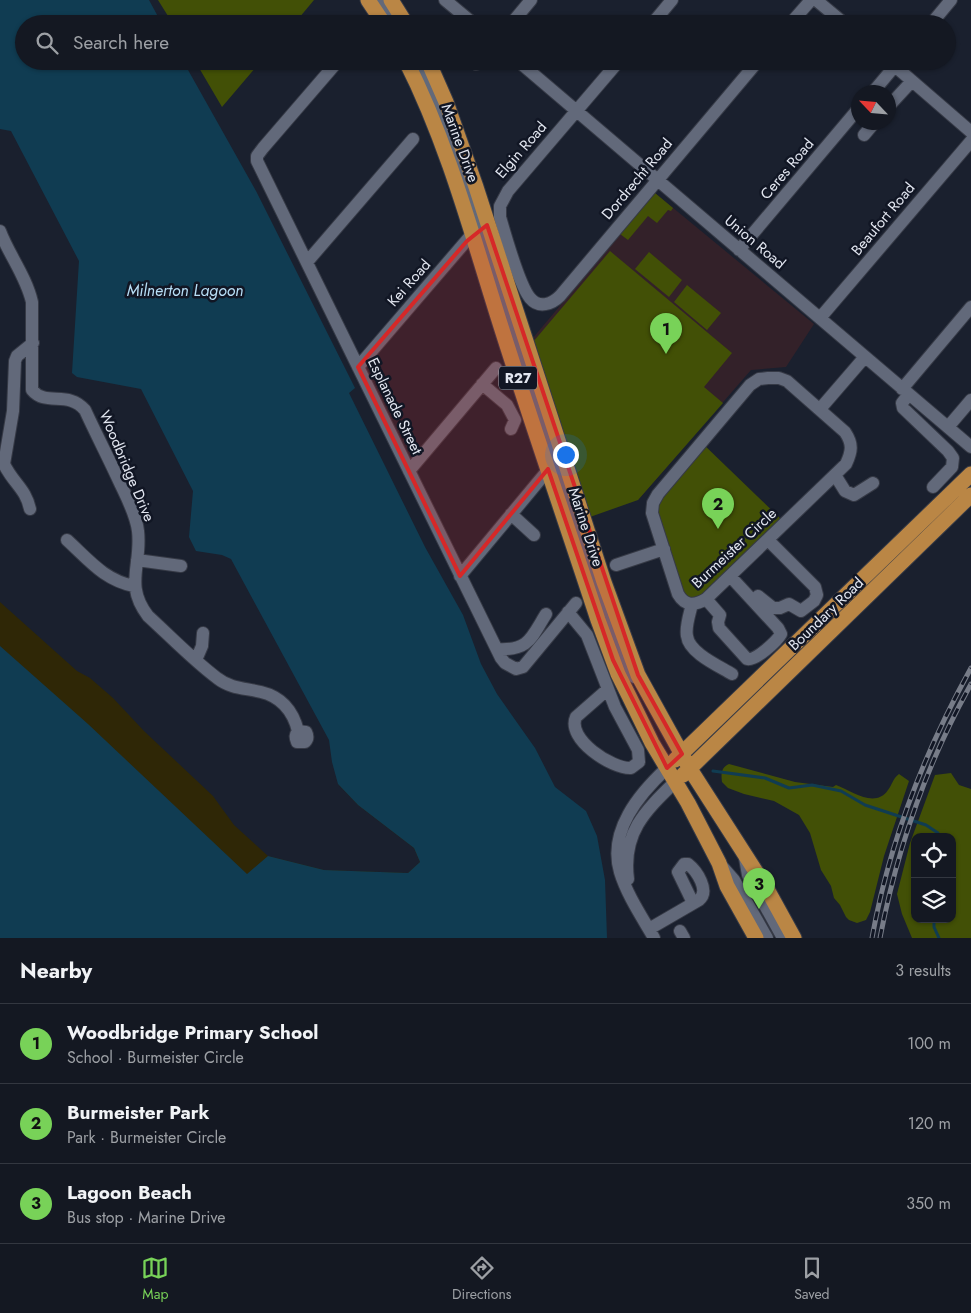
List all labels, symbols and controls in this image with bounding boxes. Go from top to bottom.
search box [15,15,956,70]
icon: search [33,29,61,57]
text: Search here [73,29,169,56]
north arrow [851,85,896,130]
street label: Marine Drive [436,101,484,185]
street label: Elgin Road [490,117,552,183]
street label: Dordrecht Road [596,134,678,224]
street label: Ceres Road [755,134,819,204]
street label: Beaufort Road [846,178,920,260]
street label: Union Road [720,210,790,274]
street label: Kei Road [382,254,436,312]
water label: Milnerton Lagoon [127,279,243,302]
pin: 1 [650,313,682,354]
street label: Esplanade Street [362,354,428,458]
road number: R27 [499,366,537,389]
street label: Woodbridge Drive [94,407,160,525]
your location [553,442,579,468]
street label: Marine Drive [563,485,609,570]
pin: 2 [702,488,734,529]
street label: Burmeister Circle [687,503,782,593]
street label: Boundary Road [783,572,869,656]
map controls [911,833,956,923]
button: locate [911,833,956,878]
pin: 3 [743,868,775,909]
button: layers [911,878,956,923]
text: Nearby [20,956,92,986]
text: 3 results [895,959,951,982]
text: Woodbridge Primary School [67,1019,318,1046]
text: 1 [32,1032,40,1055]
text: 100 m [907,1032,951,1055]
text: School · Burmeister Circle [67,1046,244,1069]
text: Burmeister Park [67,1099,209,1126]
text: 2 [31,1112,41,1135]
text: 120 m [908,1112,951,1135]
text: Park · Burmeister Circle [67,1126,226,1149]
text: Lagoon Beach [67,1179,192,1206]
text: 3 [31,1192,41,1215]
text: 350 m [906,1192,951,1215]
text: Bus stop · Marine Drive [67,1206,225,1229]
tab: Map [141,1254,169,1304]
tab: Directions [452,1254,511,1304]
tab: Saved [794,1254,830,1304]

